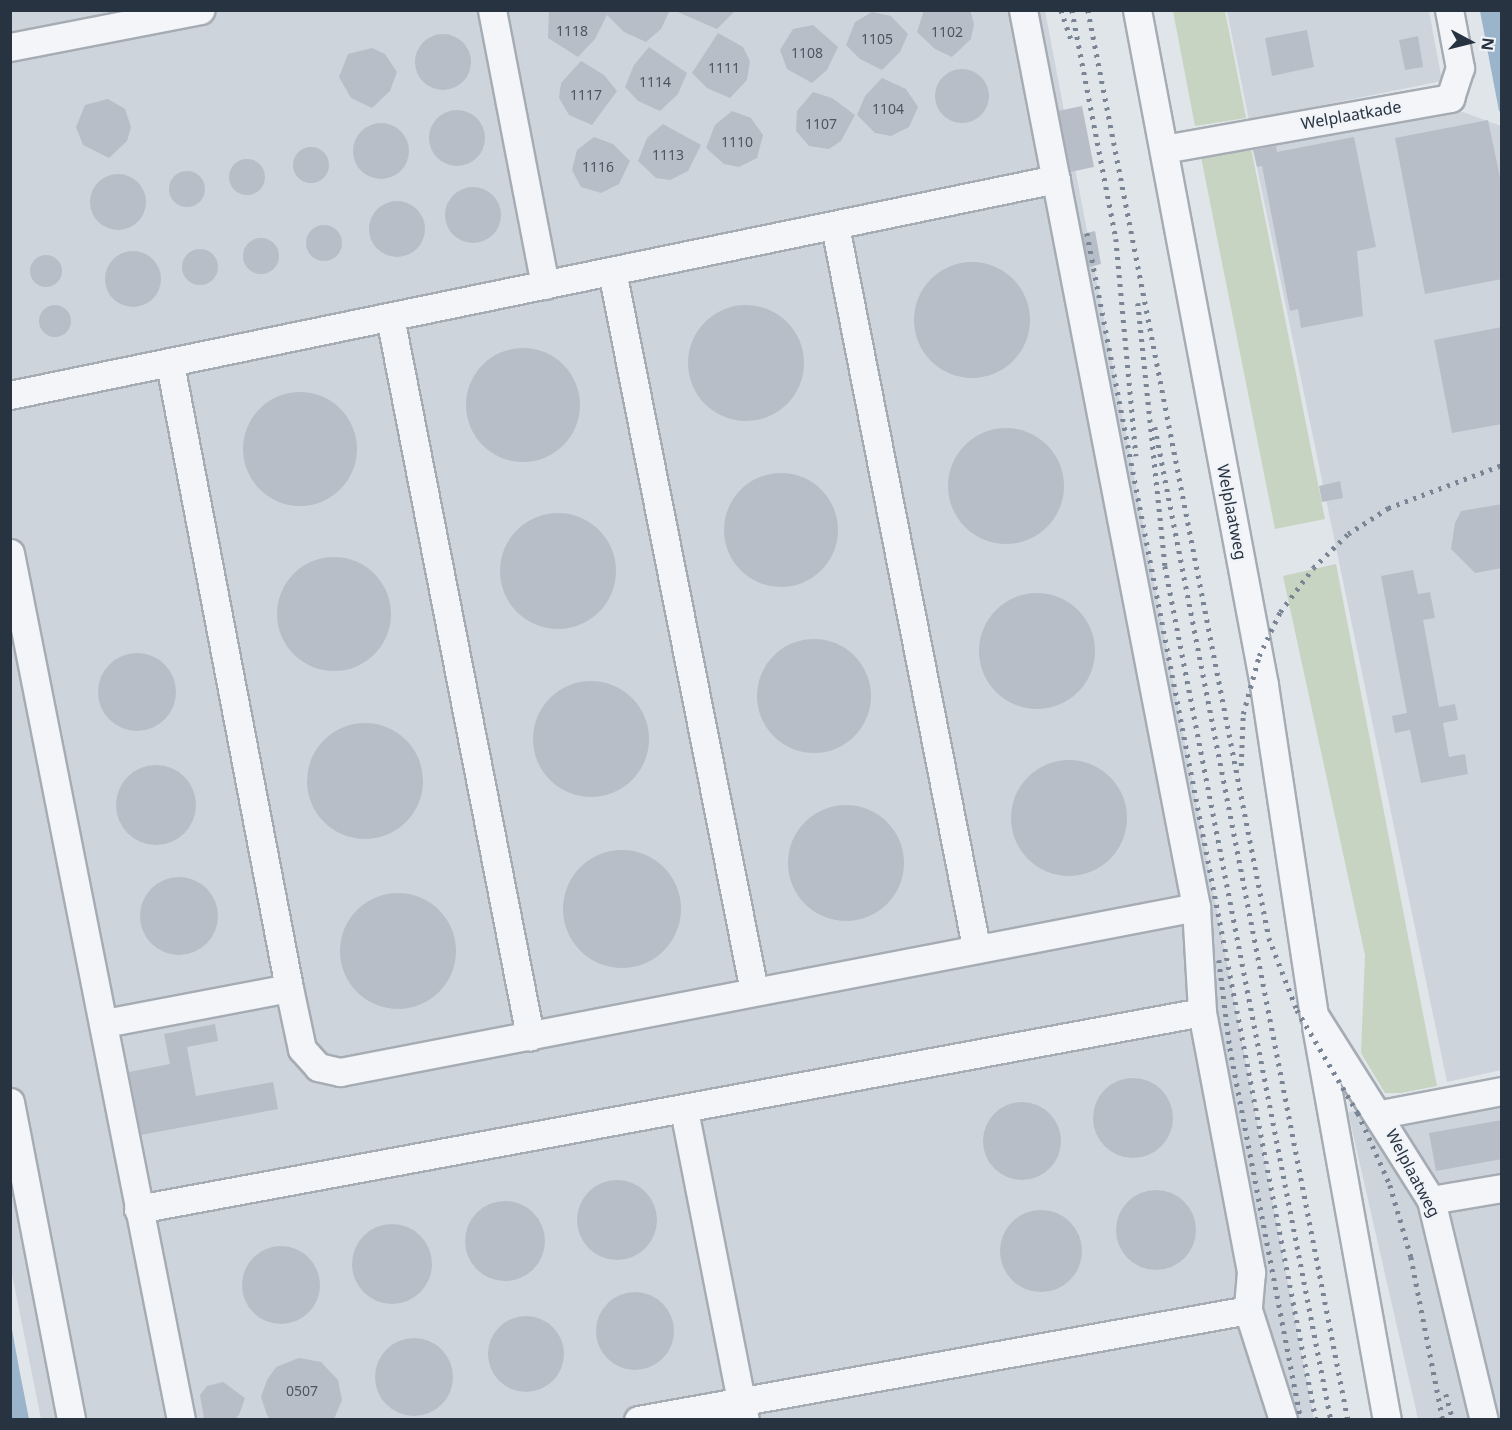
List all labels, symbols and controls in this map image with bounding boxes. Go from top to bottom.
north arrow [1440,12,1500,72]
house number: 1118 [556,23,588,39]
house number: 1102 [931,24,963,40]
house number: 1105 [861,31,893,47]
text: N [1476,36,1500,52]
house number: 1108 [791,45,823,61]
house number: 1111 [708,60,740,76]
house number: 1114 [639,74,671,90]
house number: 1117 [570,87,602,103]
street label: Welplaatkade [1299,97,1403,133]
house number: 1104 [872,101,904,117]
house number: 1107 [805,116,837,132]
house number: 1110 [721,134,753,150]
house number: 1113 [652,147,684,163]
house number: 1116 [582,159,614,175]
street label: Welplaatweg [1213,463,1251,561]
street label: Welplaatweg [1382,1126,1444,1220]
house number: 0507 [286,1383,318,1399]

